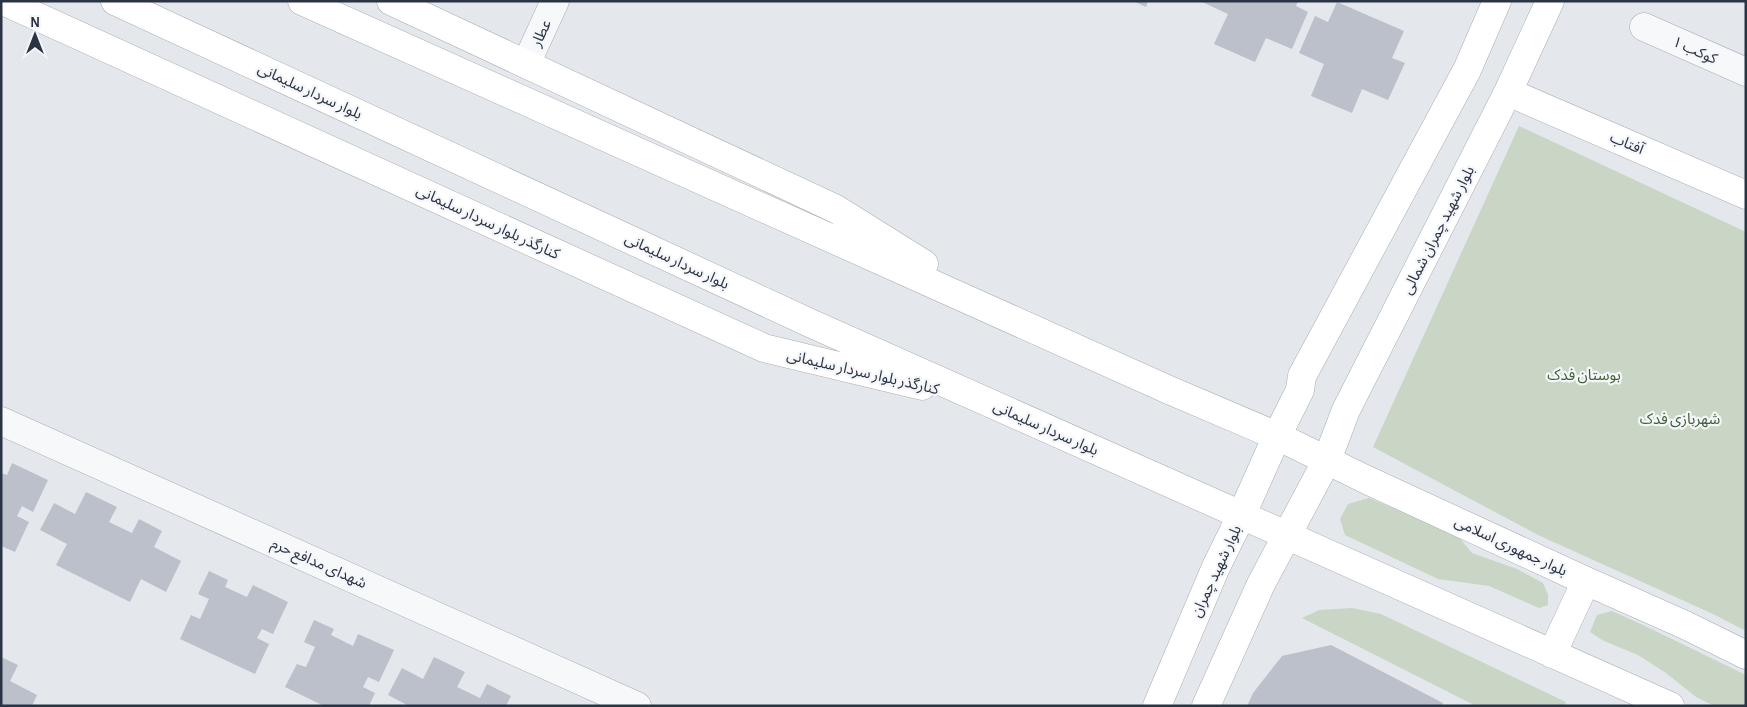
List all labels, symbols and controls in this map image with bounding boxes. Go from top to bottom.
north arrow [10,10,60,60]
text: N [30,16,40,30]
street label: عطار [528,17,555,50]
street label: کوکب ۱ [1670,34,1720,68]
street label: بلوار سردار سلیمانی [255,61,364,123]
street label: آفتاب [1608,129,1647,158]
street label: بلوار شهید چمران شمالی [1400,164,1479,298]
street label: کنارگذر بلوار سردار سلیمانی [414,182,563,263]
street label: بلوار سردار سلیمانی [622,231,731,293]
street label: کنارگذر بلوار سردار سلیمانی [785,347,942,398]
park label: بوستان فدک [1547,368,1621,384]
street label: بلوار سردار سلیمانی [991,399,1101,459]
park label: شهربازی فدک [1640,412,1720,428]
street label: بلوار جمهوری اسلامی [1452,514,1569,580]
street label: بلوار شهید چمران [1189,523,1246,620]
street label: شهدای مدافع حرم [267,536,369,595]

